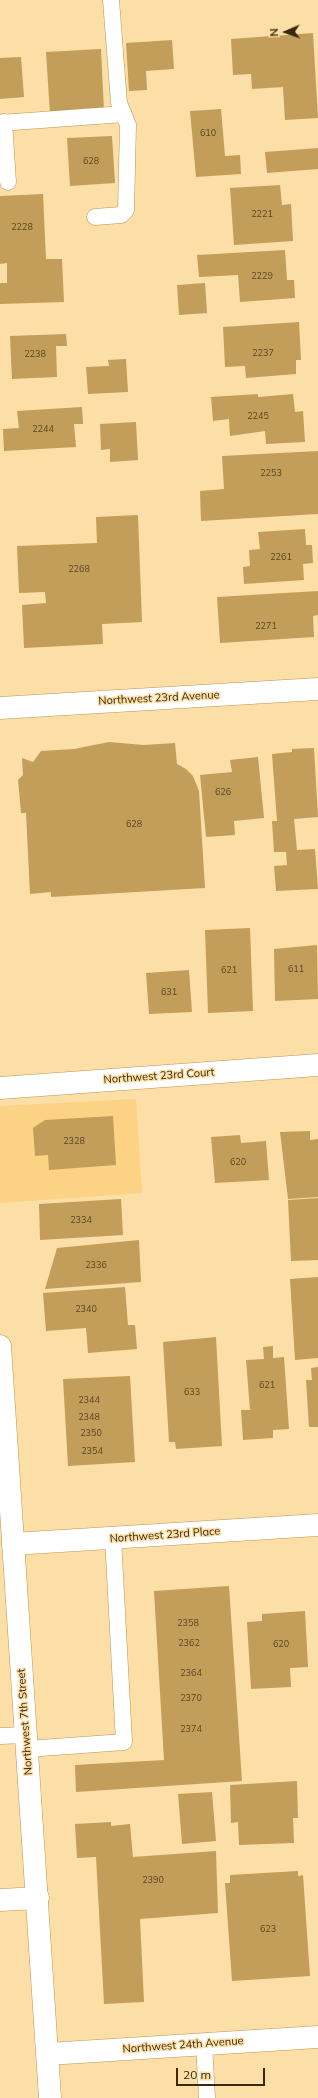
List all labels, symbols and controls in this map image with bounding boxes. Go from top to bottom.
north arrow [266,12,306,52]
text: N [267,28,281,37]
house number: 610 [200,128,216,138]
house number: 628 [83,156,99,166]
house number: 2221 [251,209,273,219]
house number: 2228 [11,222,33,232]
house number: 2229 [251,271,273,281]
house number: 2237 [252,348,274,358]
house number: 2238 [24,349,46,359]
house number: 2245 [247,411,269,421]
house number: 2244 [32,424,54,434]
house number: 2253 [260,468,282,478]
house number: 2261 [270,552,292,562]
house number: 2268 [68,564,90,574]
house number: 2271 [255,621,277,631]
street label: Northwest 23rd Avenue [98,688,220,708]
house number: 626 [215,787,231,797]
house number: 628 [126,819,142,829]
house number: 611 [288,964,304,974]
house number: 621 [221,965,237,975]
house number: 631 [161,987,177,997]
street label: Northwest 23rd Court [103,1066,215,1086]
house number: 2328 [63,1136,85,1146]
house number: 620 [230,1157,246,1167]
house number: 2334 [70,1215,92,1225]
house number: 2336 [85,1260,107,1270]
house number: 2340 [75,1304,97,1314]
house number: 621 [259,1380,275,1390]
house number: 633 [184,1387,200,1397]
house number: 2344 [78,1395,100,1405]
house number: 2348 [78,1412,100,1422]
house number: 2350 [80,1428,102,1438]
house number: 2354 [81,1446,103,1456]
street label: Northwest 23rd Place [109,1525,221,1545]
house number: 2358 [177,1618,199,1628]
house number: 2362 [178,1638,200,1648]
house number: 620 [273,1639,289,1649]
street label: Northwest 7th Street [15,1668,35,1776]
house number: 2364 [180,1668,202,1678]
house number: 2370 [180,1693,202,1703]
house number: 2374 [180,1724,202,1734]
house number: 2390 [142,1875,164,1885]
house number: 623 [260,1924,276,1934]
street label: Northwest 24th Avenue [122,2034,244,2056]
scale bar [178,2060,267,2086]
text: 20 m [183,2067,211,2082]

